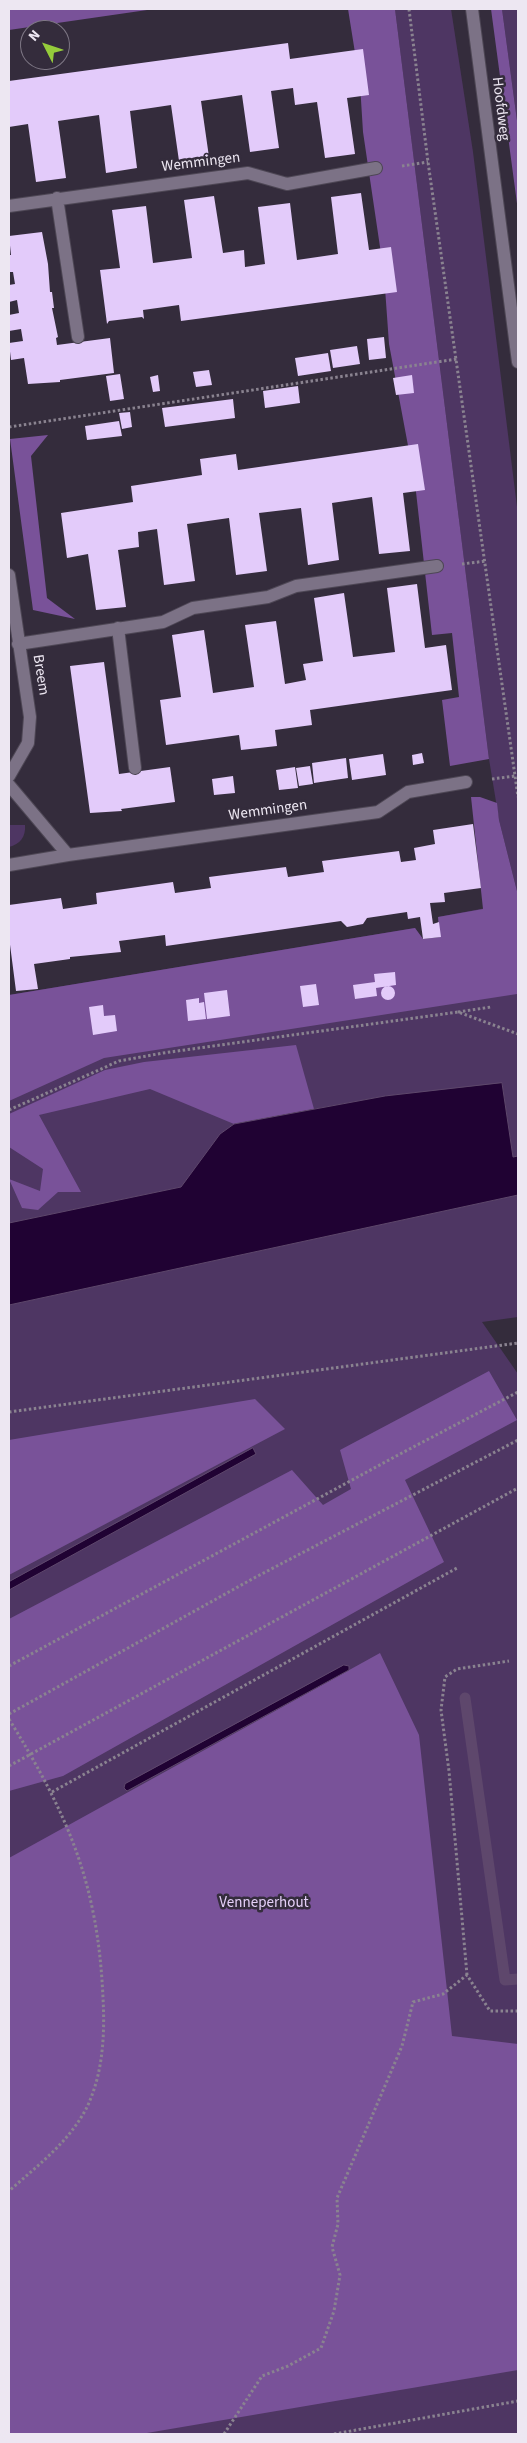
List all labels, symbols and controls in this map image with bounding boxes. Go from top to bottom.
north arrow [20,20,70,70]
text: N [24,26,45,46]
street label: Hoofdweg [487,76,513,142]
street label: Wemmingen [161,149,241,177]
street label: Breem [28,653,52,697]
street label: Wemmingen [228,797,308,825]
park label: Venneperhout [219,1895,309,1913]

